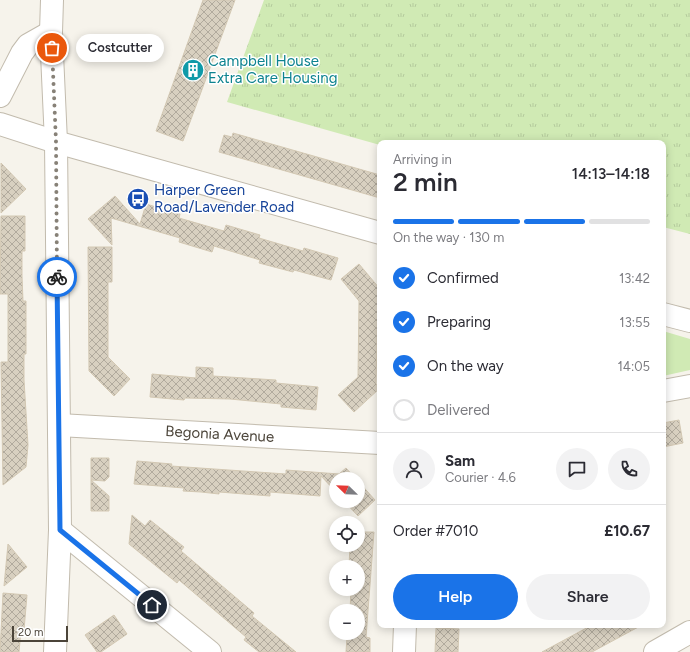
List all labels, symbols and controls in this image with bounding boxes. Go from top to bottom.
pin [35,31,69,65]
callout: Costcutter [76,34,164,62]
icon: bag [41,37,63,59]
text: Costcutter [88,40,152,55]
place label: Campbell House Extra Care Housing [208,52,338,87]
building icon: Campbell House Extra Care Housing [180,57,206,83]
text: Arriving in [393,152,452,167]
text: 14:13–14:18 [572,165,650,183]
text: 2 min [393,166,458,198]
place label: Harper Green Road/Lavender Road [154,181,294,216]
bus stop icon: Harper Green Road/Lavender Road [125,186,151,212]
text: On the way · 130 m [393,230,504,245]
courier [37,257,77,297]
icon: bike [46,266,68,288]
icon: check [393,267,415,289]
text: Confirmed [427,269,499,287]
text: 13:42 [619,271,650,286]
icon: check [393,311,415,333]
text: Preparing [427,313,491,331]
text: 13:55 [619,315,650,330]
icon: check [393,355,415,377]
text: On the way [427,357,504,375]
text: 14:05 [617,359,650,374]
text: Delivered [427,401,490,419]
street label: Begonia Avenue [165,422,275,446]
button: person [393,448,435,490]
button: chat [556,448,598,490]
button: phone [608,448,650,490]
text: Sam [445,452,475,470]
text: Courier · 4.6 [445,470,516,485]
north arrow [329,472,365,508]
map controls [329,472,365,640]
button: locate [329,516,365,552]
text: Order #7010 [393,522,478,540]
text: £10.67 [604,522,650,540]
button: + [329,560,365,596]
button: Help [393,574,518,620]
button: Share [526,574,650,620]
pin [135,588,169,622]
icon: home [141,594,163,616]
button: − [329,604,365,640]
scale bar [12,624,68,643]
text: 20 m [18,626,43,639]

